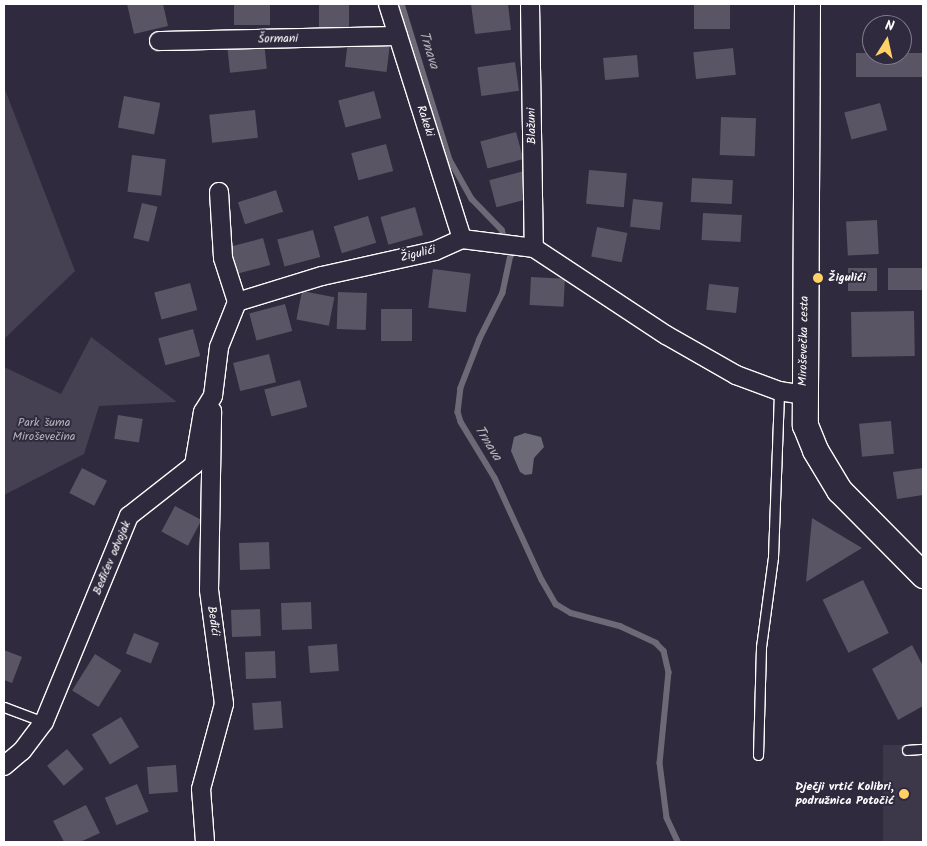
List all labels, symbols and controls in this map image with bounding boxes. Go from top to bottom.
north arrow [862,15,912,65]
text: N [883,15,896,38]
water label: Trnava [415,29,443,71]
street label: Šormani [258,31,298,47]
street label: Rakeki [413,103,437,139]
street label: Blažuni [524,108,540,144]
street label: Žigulići [399,243,437,265]
place label: Žigulići [828,271,866,285]
marker: Žigulići [812,272,824,284]
street label: Miroševečka cesta [796,296,812,386]
park label: Park šuma Miroševečina [13,416,75,444]
water label: Trnava [471,422,505,464]
street label: Beđićev odvojak [90,519,134,597]
street label: Beđići [204,605,222,637]
place label: Dječji vrtić Kolibri, podružnica Potočić [795,780,894,808]
marker: Dječji vrtić Kolibri, podružnica Potočić [898,788,910,800]

